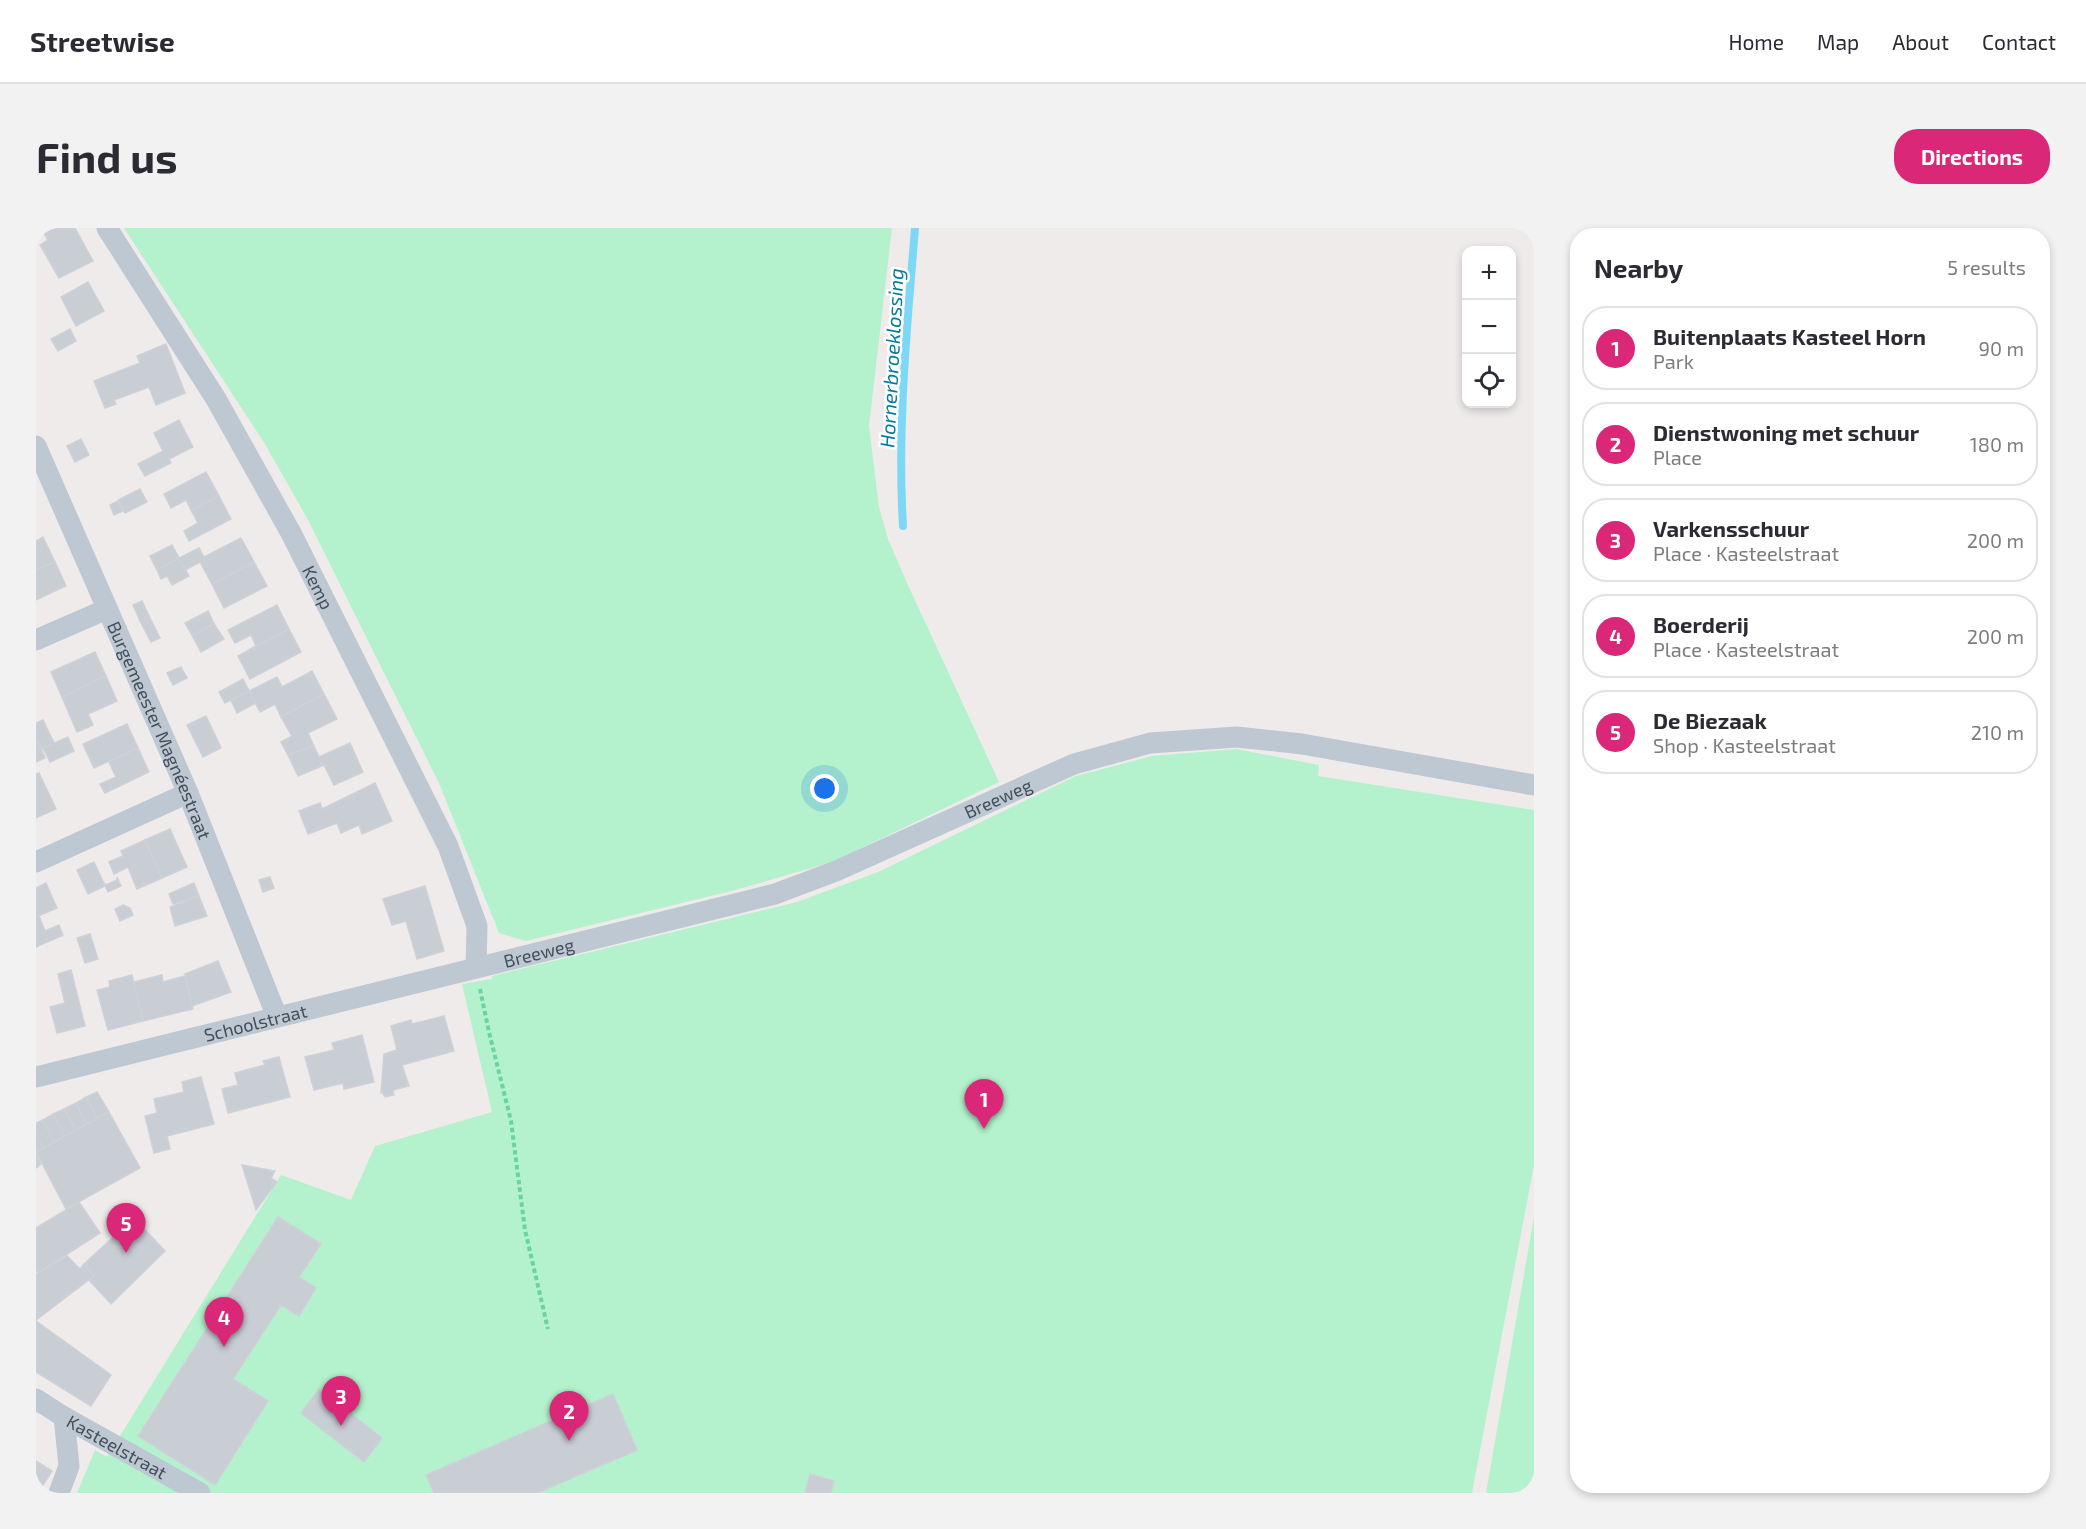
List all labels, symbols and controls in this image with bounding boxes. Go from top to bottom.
text: Streetwise [30,24,175,58]
text: Home [1728,29,1784,54]
text: Map [1817,29,1859,54]
text: About [1892,29,1949,54]
text: Contact [1982,29,2056,54]
button: Directions [1894,129,2050,184]
text: Find us [36,131,178,181]
map controls [1462,246,1516,408]
button: + [1462,246,1516,300]
text: Nearby [1594,252,1683,283]
text: 5 results [1947,255,2026,279]
water label: Hornerbroeklossing [874,268,908,448]
button: − [1462,300,1516,354]
text: Buitenplaats Kasteel Horn [1653,323,1926,349]
text: 1 [1611,336,1620,360]
text: 90 m [1979,336,2024,360]
text: Park [1653,349,1694,373]
button: locate [1462,354,1516,408]
text: Dienstwoning met schuur [1653,419,1919,445]
text: 2 [1610,432,1621,456]
text: 180 m [1970,432,2024,456]
text: Place [1653,445,1702,469]
text: Varkensschuur [1653,515,1809,541]
text: 3 [1610,528,1621,552]
text: 200 m [1967,528,2024,552]
text: Place · Kasteelstraat [1653,541,1839,565]
street label: Kemp [298,562,338,613]
text: Boerderij [1653,611,1749,637]
street label: Burgemeester Magnéestraat [103,618,216,843]
text: 4 [1609,624,1622,648]
text: 200 m [1967,624,2024,648]
text: Place · Kasteelstraat [1653,637,1839,661]
text: De Biezaak [1653,707,1767,733]
text: 5 [1610,720,1621,744]
text: 210 m [1971,720,2024,744]
text: Shop · Kasteelstraat [1653,733,1836,757]
street label: Breeweg [961,773,1035,823]
your location [810,774,839,803]
street label: Breeweg [501,933,576,972]
street label: Schoolstraat [202,999,309,1046]
pin: 1 [964,1080,1004,1129]
pin: 5 [106,1204,146,1253]
pin: 4 [204,1298,243,1347]
pin: 3 [322,1376,360,1426]
pin: 2 [550,1392,588,1441]
street label: Kasteelstraat [63,1410,171,1483]

